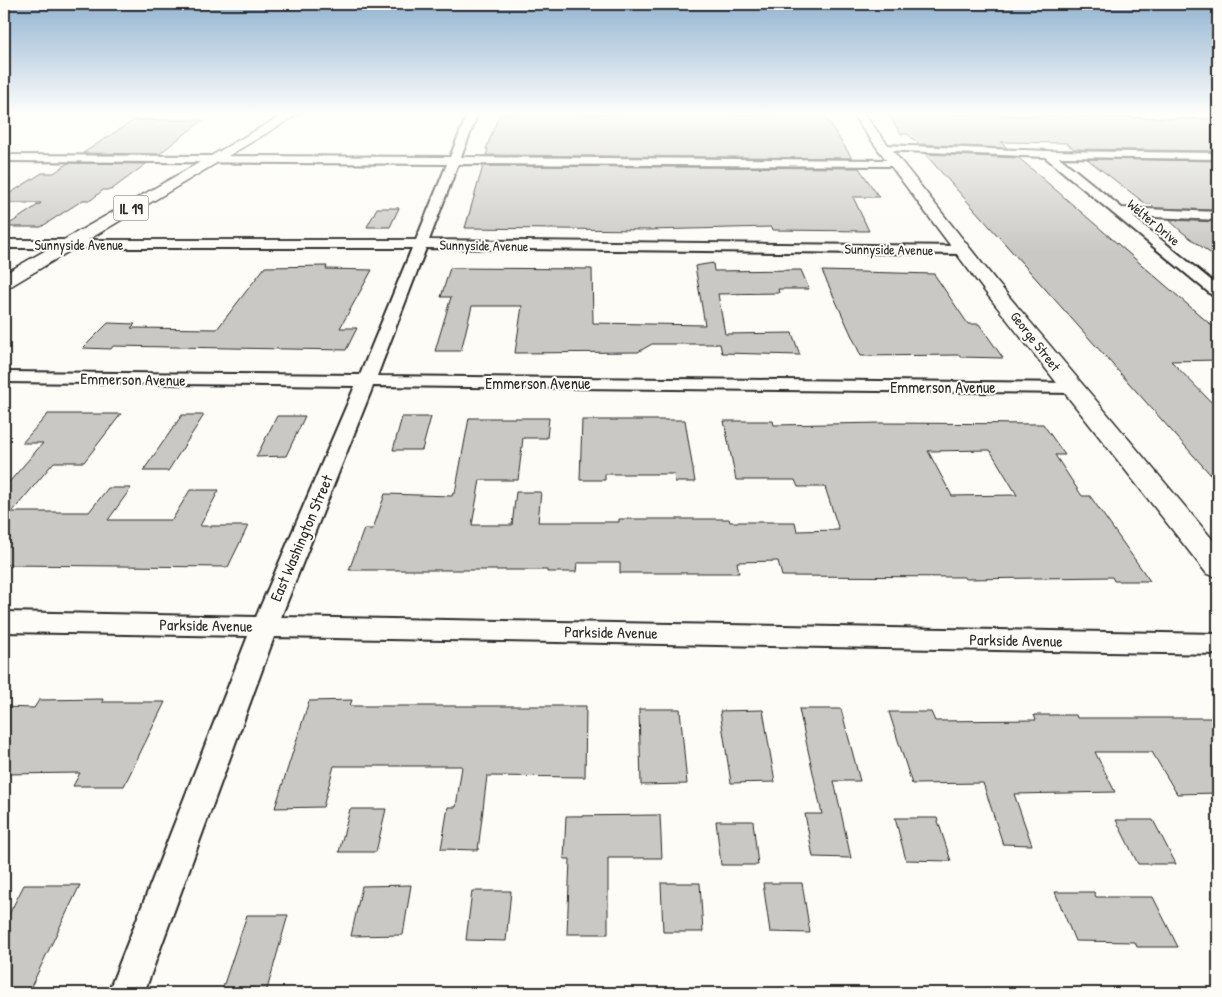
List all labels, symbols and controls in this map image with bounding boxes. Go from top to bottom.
street label: Welter Drive [1124,194,1185,250]
road number: IL 19 [114,196,148,220]
street label: Sunnyside Avenue [35,235,124,255]
street label: Sunnyside Avenue [439,235,529,256]
street label: Sunnyside Avenue [844,239,934,260]
street label: George Street [1006,307,1065,376]
street label: Emmerson Avenue [80,367,187,391]
street label: Emmerson Avenue [485,372,591,394]
street label: Emmerson Avenue [890,376,996,398]
street label: East Washington Street [264,471,338,605]
street label: Parkside Avenue [159,613,253,637]
street label: Parkside Avenue [564,620,658,644]
street label: Parkside Avenue [969,628,1063,652]

